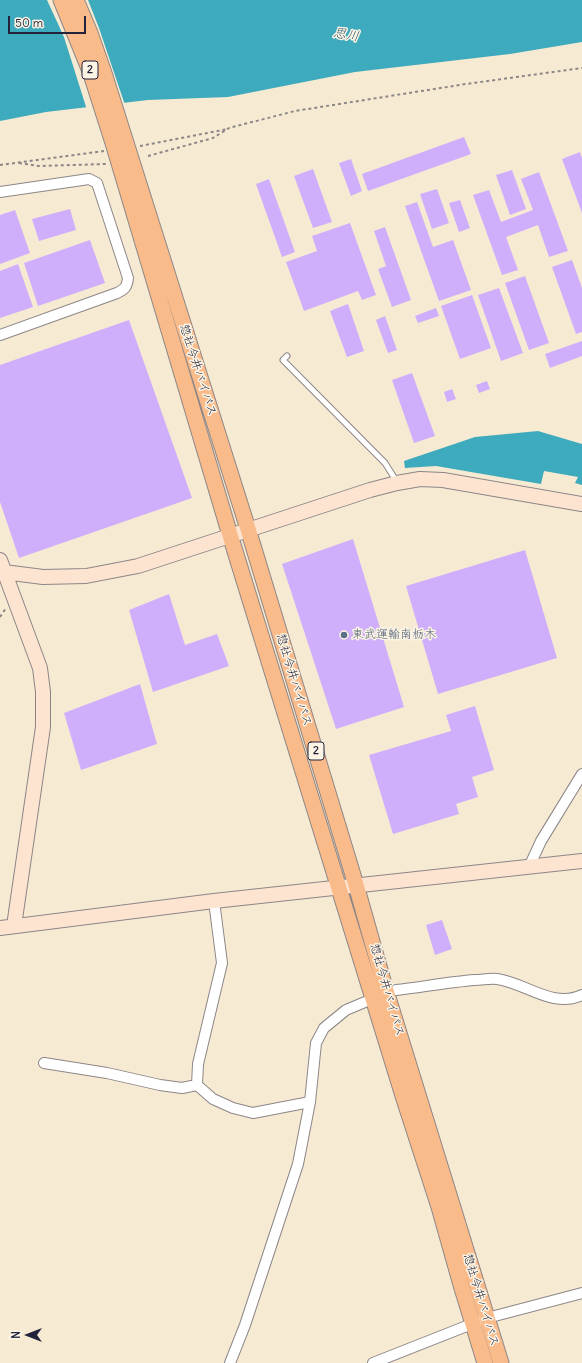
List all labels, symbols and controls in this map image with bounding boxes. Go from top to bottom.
scale bar [10,8,88,34]
text: 50 m [15,15,43,30]
water label: 思川 [332,25,360,45]
road number: 2 [82,61,98,79]
street label: 惣社今井バイパス [176,322,220,418]
place label: 東武運輸南栃木 [352,628,436,642]
marker: 東武運輸南栃木 [339,630,349,640]
street label: 惣社今井バイパス [273,632,315,728]
road number: 2 [308,742,324,760]
street label: 惣社今井バイパス [367,942,407,1038]
street label: 惣社今井バイパス [460,1252,502,1348]
north arrow [8,1315,48,1355]
text: N [9,1331,23,1339]

